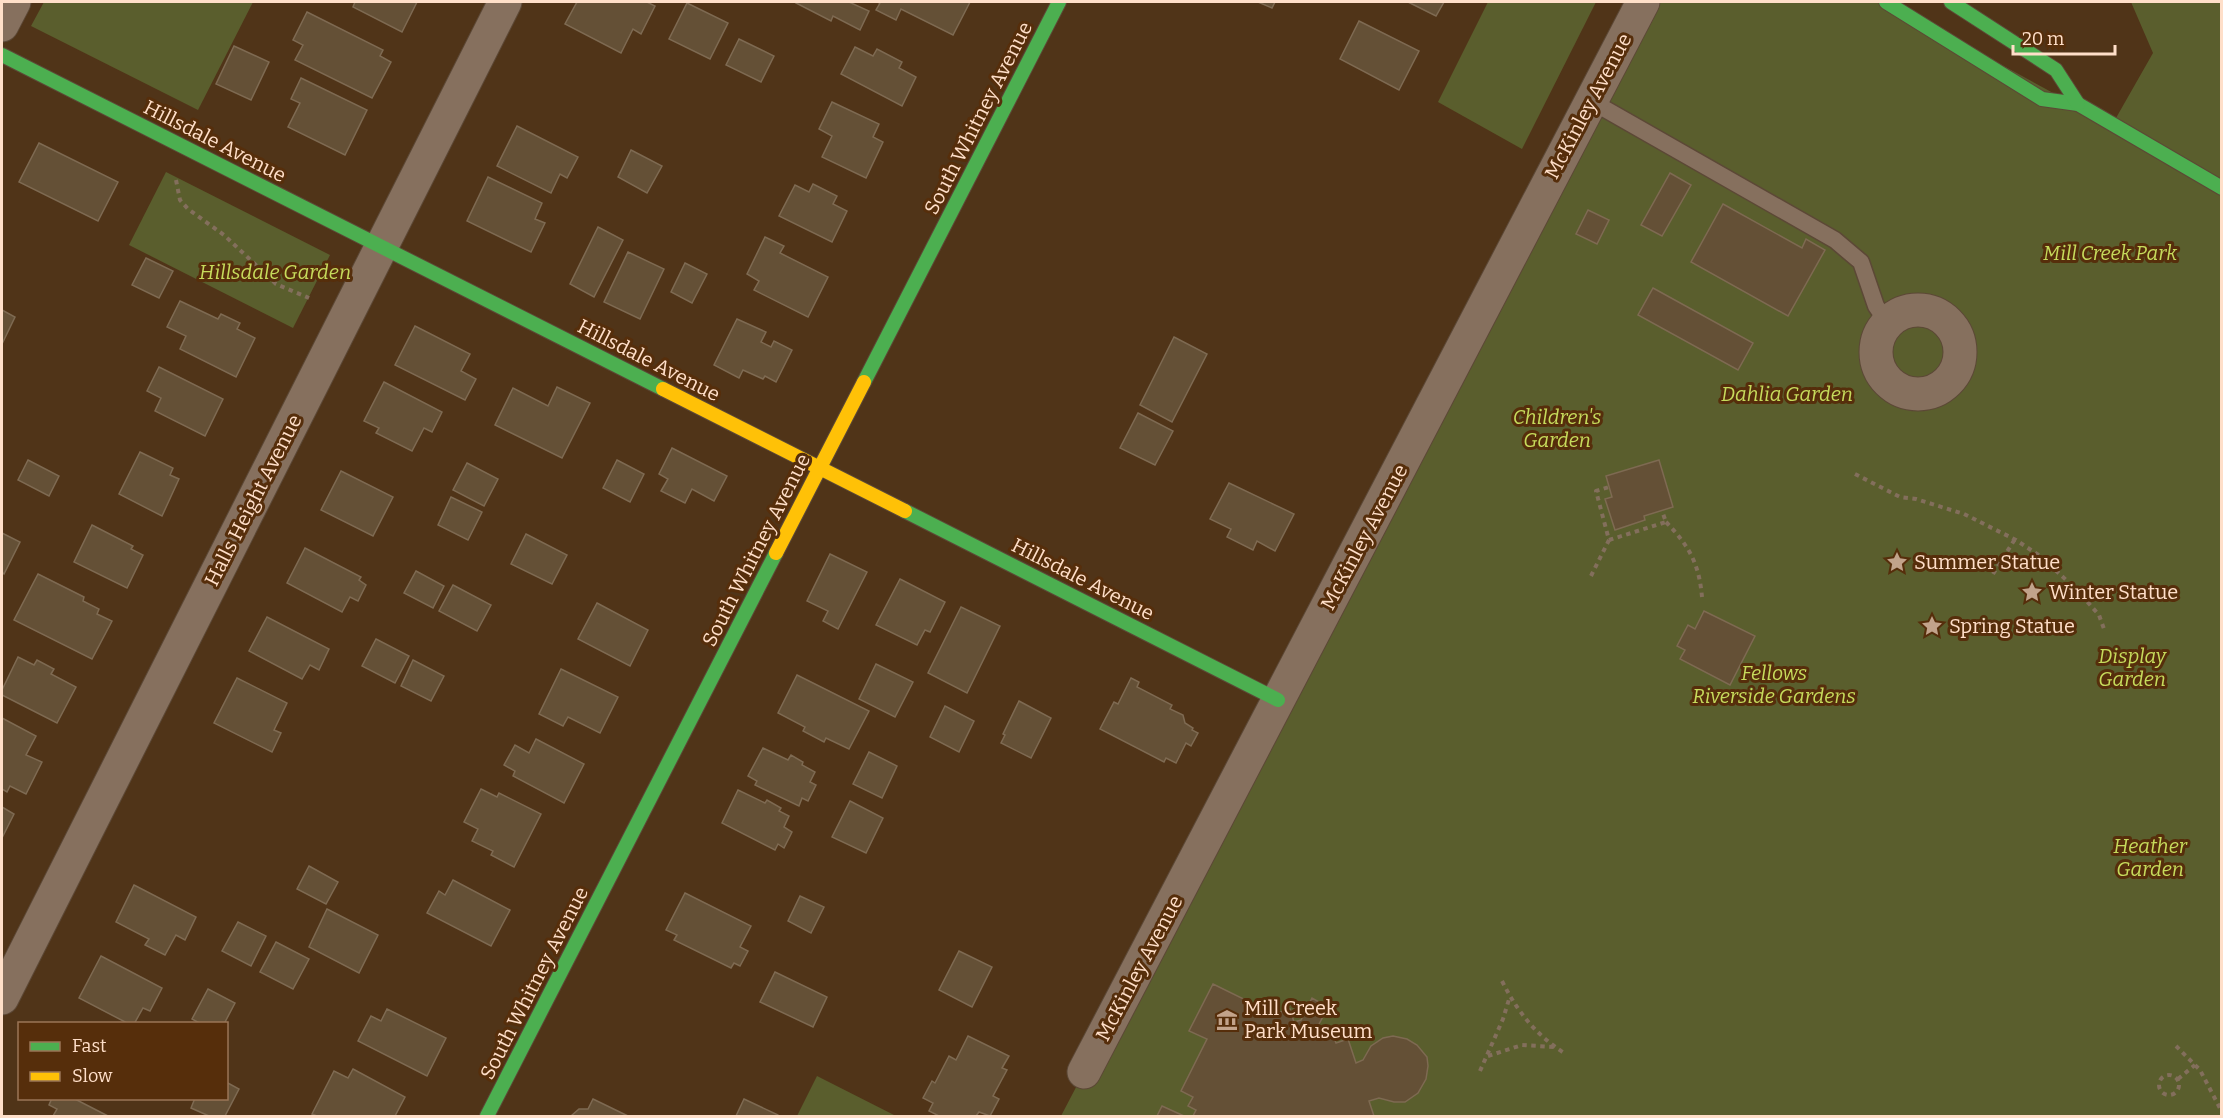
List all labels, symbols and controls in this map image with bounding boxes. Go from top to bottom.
street label: South Whitney Avenue [919,18,1037,218]
scale bar [2013,18,2115,56]
text: 20 m [2022,28,2064,50]
street label: McKinley Avenue [1540,29,1636,183]
street label: Hillsdale Avenue [140,95,290,187]
park label: Mill Creek Park [2043,241,2177,265]
park label: Hillsdale Garden [199,260,351,284]
street label: Hillsdale Avenue [574,314,724,406]
park label: Dahlia Garden [1721,382,1853,406]
park label: Children's Garden [1513,405,1601,452]
street label: Halls Height Avenue [199,410,307,590]
street label: South Whitney Avenue [697,450,815,650]
street label: McKinley Avenue [1316,460,1412,614]
street label: Hillsdale Avenue [1008,533,1158,625]
place icon: Summer Statue [1885,550,1909,574]
place label: Summer Statue [1914,550,2060,574]
place icon: Winter Statue [2020,580,2044,604]
place label: Winter Statue [2049,580,2178,604]
place icon: Spring Statue [1920,614,1944,638]
place label: Spring Statue [1949,614,2075,638]
park label: Display Garden [2098,644,2168,691]
park label: Fellows Riverside Gardens [1692,661,1856,708]
park label: Heather Garden [2113,834,2188,881]
street label: South Whitney Avenue [475,883,593,1083]
street label: McKinley Avenue [1091,891,1187,1045]
place label: Mill Creek Park Museum [1244,996,1372,1043]
museum icon: Mill Creek Park Museum [1215,1008,1239,1032]
legend [18,1022,228,1100]
text: Fast [72,1035,107,1057]
text: Slow [72,1065,113,1087]

